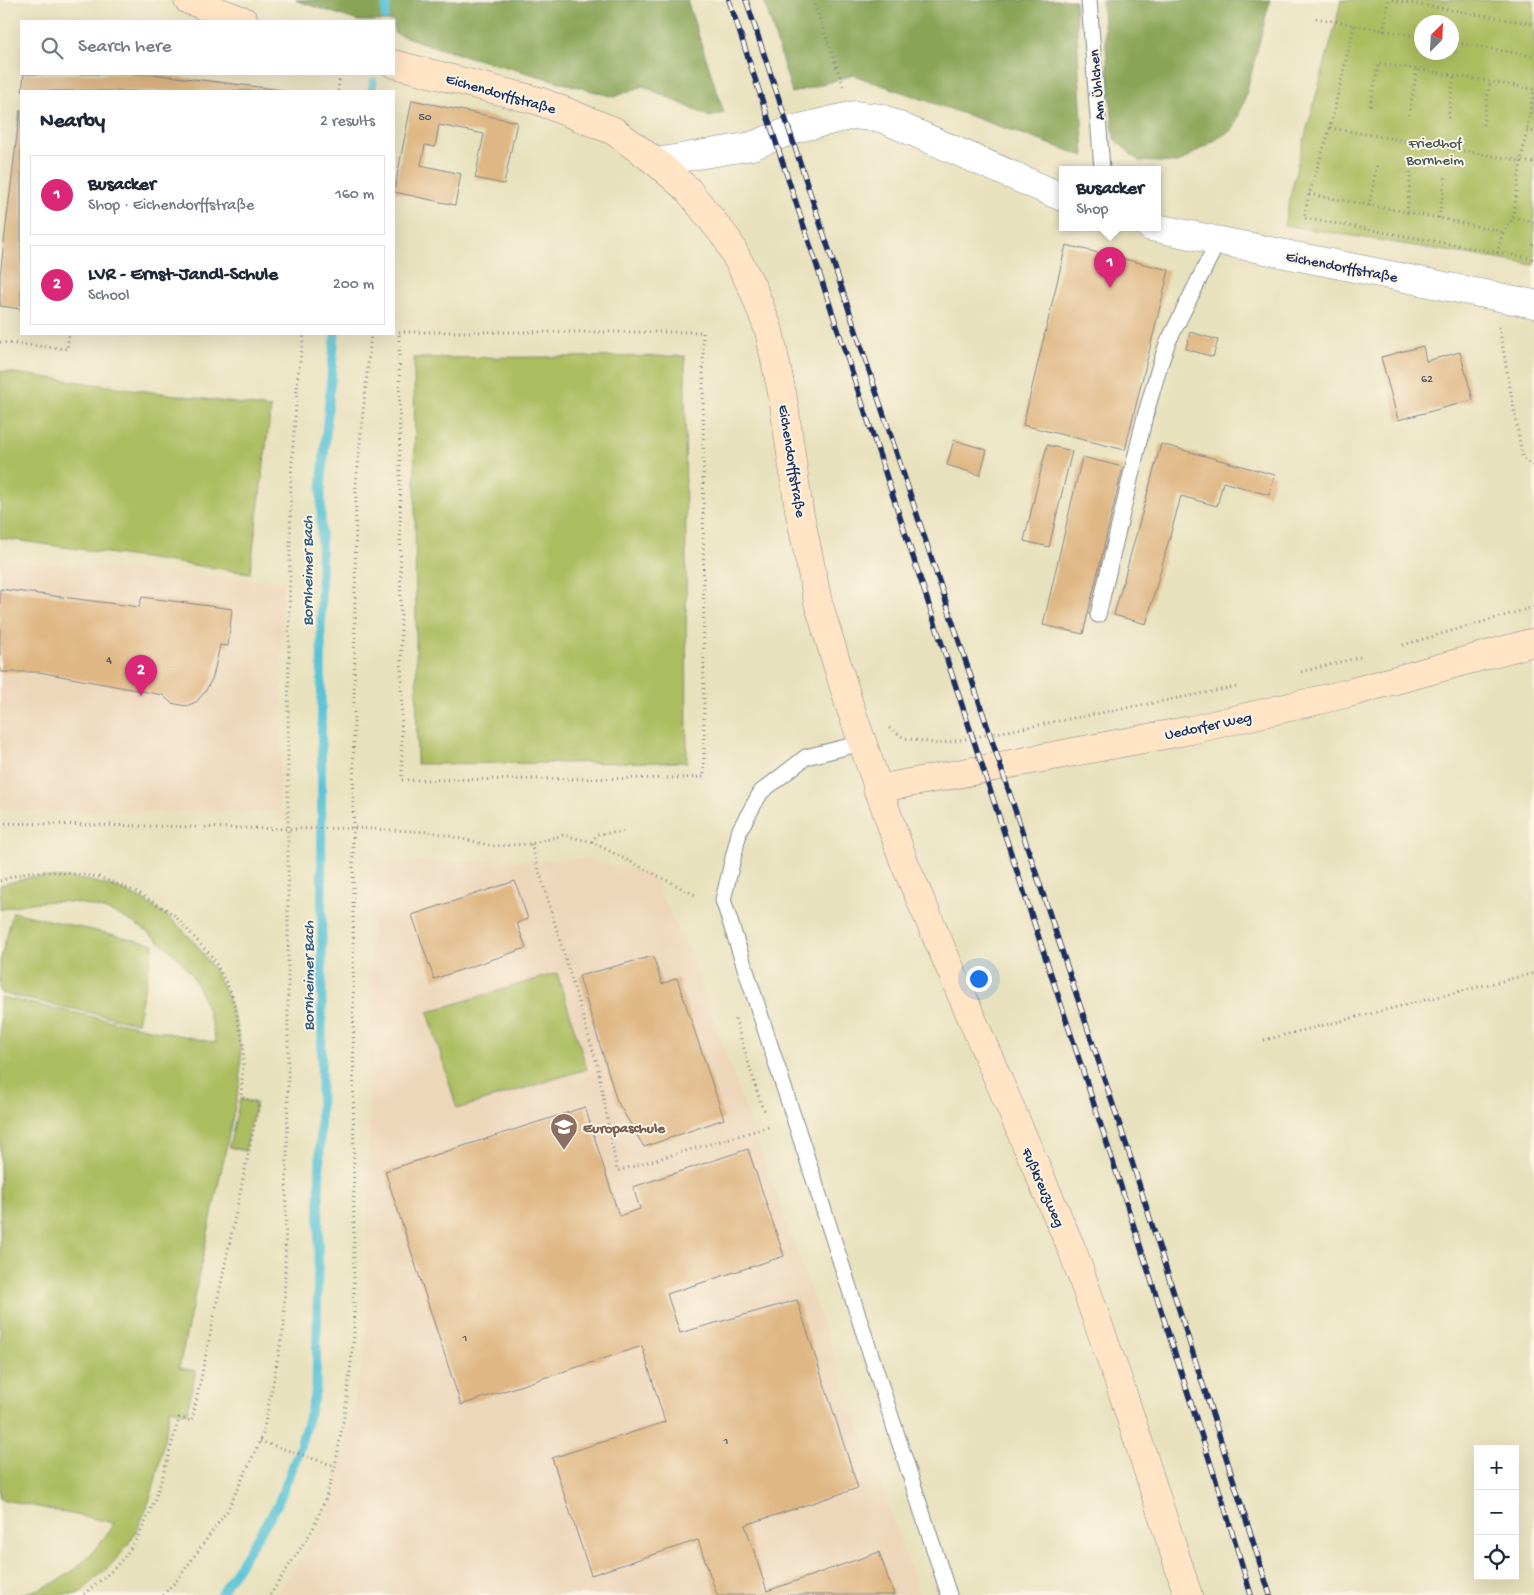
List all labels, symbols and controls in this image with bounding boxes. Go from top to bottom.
north arrow [1414,15,1459,60]
search box [20,20,395,75]
icon: search [38,34,66,62]
text: Search here [78,36,172,59]
street label: Am Ühlchen [1086,49,1110,121]
street label: Eichendorffstraße [443,71,558,119]
text: Nearby [40,110,105,135]
house number: 50 [418,111,432,125]
text: 2 results [320,113,375,132]
park label: Friedhof Bornheim [1405,135,1464,170]
popup [1059,166,1161,231]
text: Busacker [88,174,156,197]
text: Busacker [1076,178,1144,201]
text: 1 [54,186,60,205]
text: 160 m [335,186,374,205]
text: Shop · Eichendorffstraße [88,197,254,216]
text: Shop [1076,201,1108,220]
pin: 1 [1094,247,1126,288]
street label: Eichendorffstraße [1284,248,1399,288]
text: LVR - Ernst-Jandl-Schule [88,264,278,287]
text: 2 [53,276,61,295]
text: 200 m [333,276,374,295]
text: School [88,287,130,306]
house number: 62 [1421,373,1433,387]
street label: Eichendorffstraße [773,404,809,519]
water label: Bornheimer Bach [300,515,319,626]
house number: 4 [106,654,112,668]
pin: 2 [125,655,157,696]
street label: Uedorfer Weg [1163,709,1254,745]
water label: Bornheimer Bach [301,920,320,1031]
your location [966,966,992,992]
school or university icon: Europaschule [549,1112,579,1151]
place label: Europaschule [583,1120,666,1138]
street label: Fußkreuzweg [1016,1144,1068,1230]
house number: 1 [462,1332,468,1346]
house number: 1 [723,1435,729,1449]
map controls [1474,1445,1519,1580]
button: + [1474,1445,1519,1490]
button: − [1474,1490,1519,1535]
button: locate [1474,1535,1519,1580]

